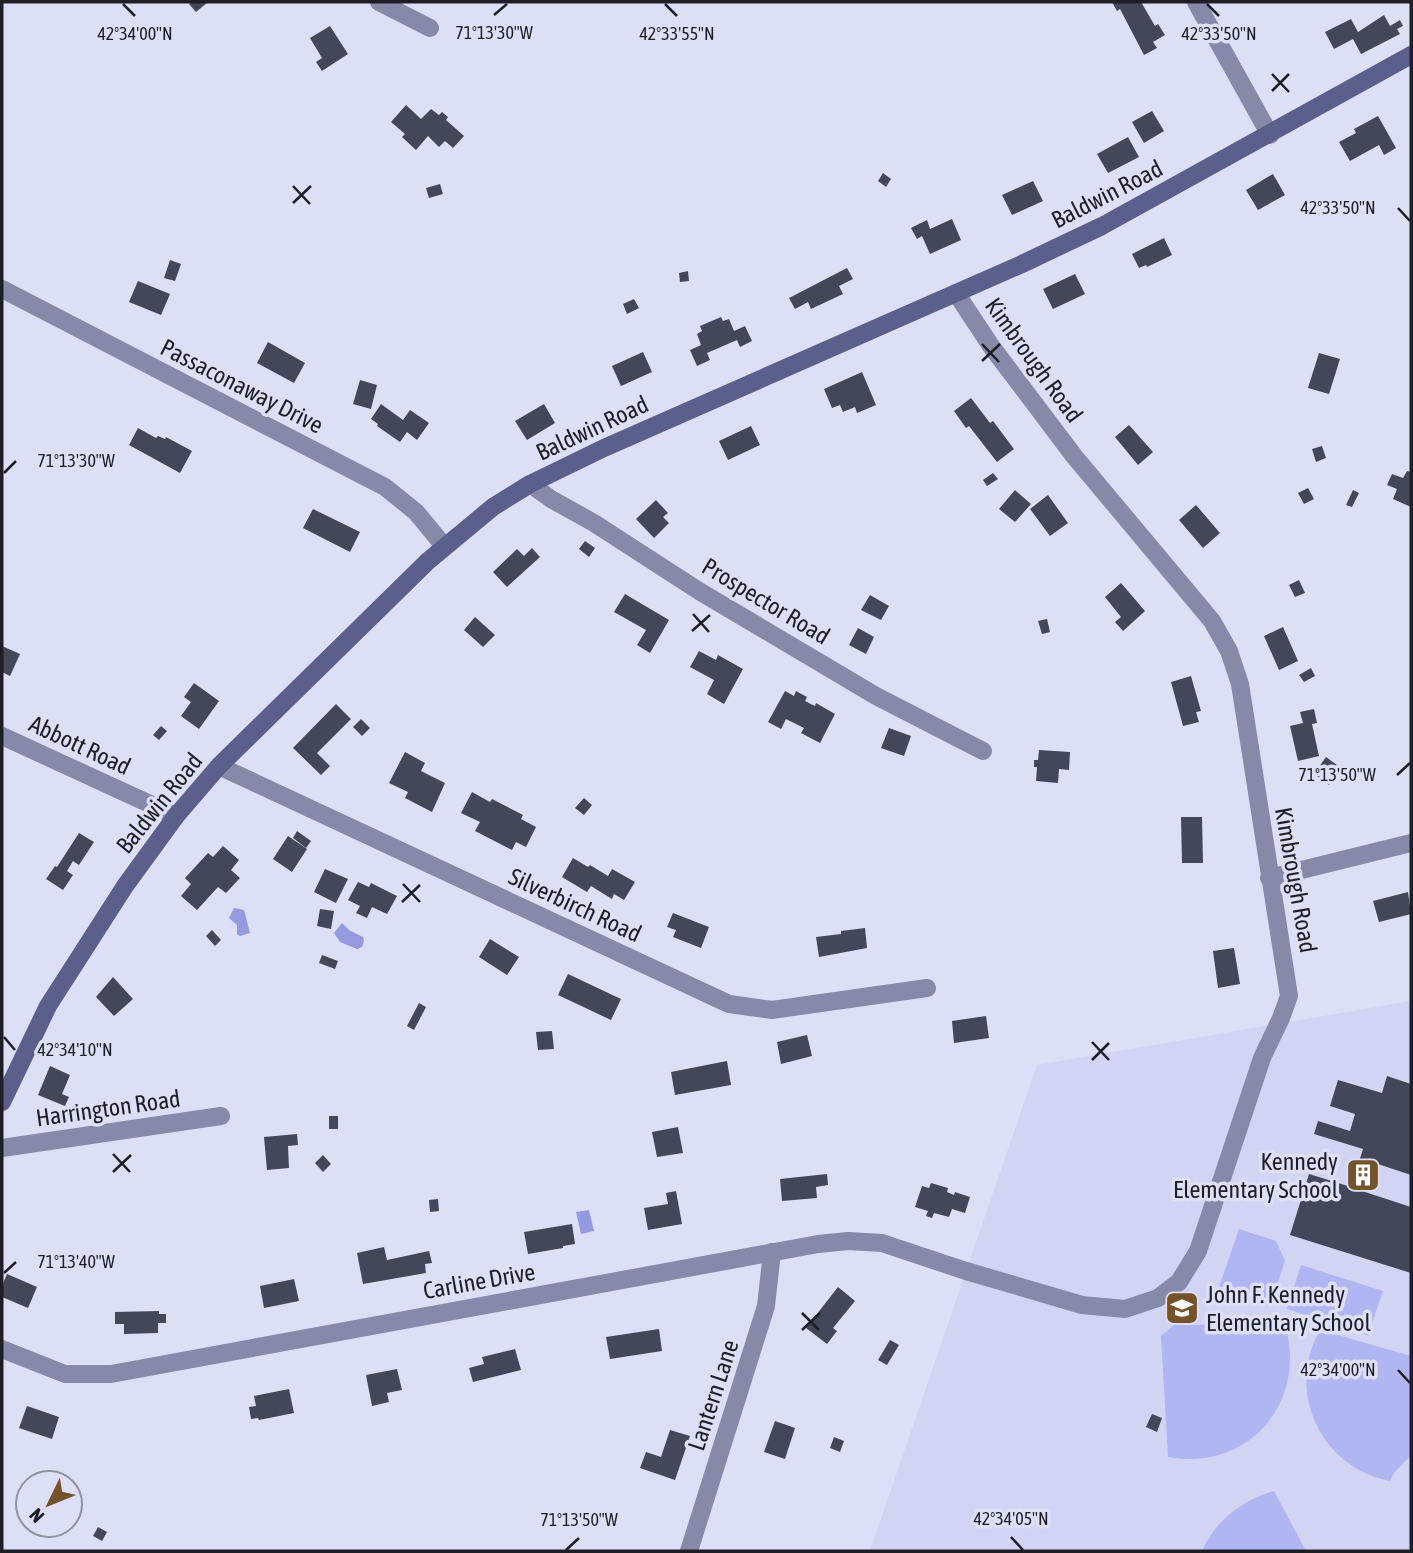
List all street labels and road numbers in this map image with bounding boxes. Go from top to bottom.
street label: Baldwin Road [1047,155,1167,233]
street label: Kimbrough Road [980,293,1088,427]
street label: Passaconaway Drive [156,333,328,439]
street label: Baldwin Road [532,390,652,466]
street label: Prospector Road [697,552,835,650]
street label: Abbott Road [25,710,135,780]
street label: Baldwin Road [111,748,207,858]
street label: Kimbrough Road [1270,805,1322,955]
street label: Silverbirch Road [505,863,645,947]
street label: Harrington Road [34,1085,182,1131]
street label: Carline Drive [421,1258,537,1304]
street label: Lantern Lane [682,1336,744,1454]

